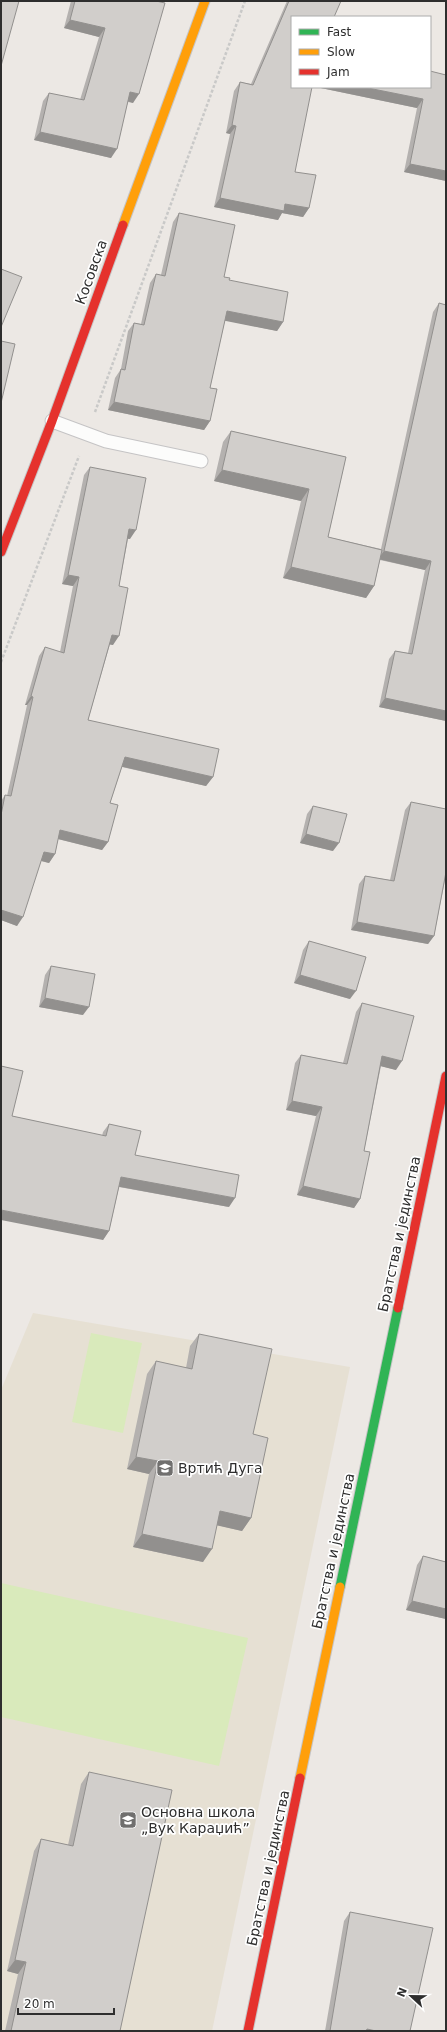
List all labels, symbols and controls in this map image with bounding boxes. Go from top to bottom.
legend [291,16,431,88]
text: Fast [327,25,351,39]
text: Slow [327,45,355,59]
text: Jam [326,65,350,79]
street label: Косовска [72,237,110,307]
street label: Братства и јединства [375,1155,423,1313]
school or university icon: Вртић Дуга [155,1458,175,1478]
place label: Вртић Дуга [178,1460,262,1476]
street label: Братства и јединства [309,1472,357,1630]
street label: Братства и јединства [244,1789,292,1947]
place label: Основна школа „Вук Караџић” [141,1804,255,1836]
school or university icon: Основна школа „Вук Караџић” [118,1810,138,1830]
north arrow [391,1976,431,2016]
text: N [394,1986,410,1999]
scale bar [18,1990,114,2016]
text: 20 m [24,1997,55,2011]

